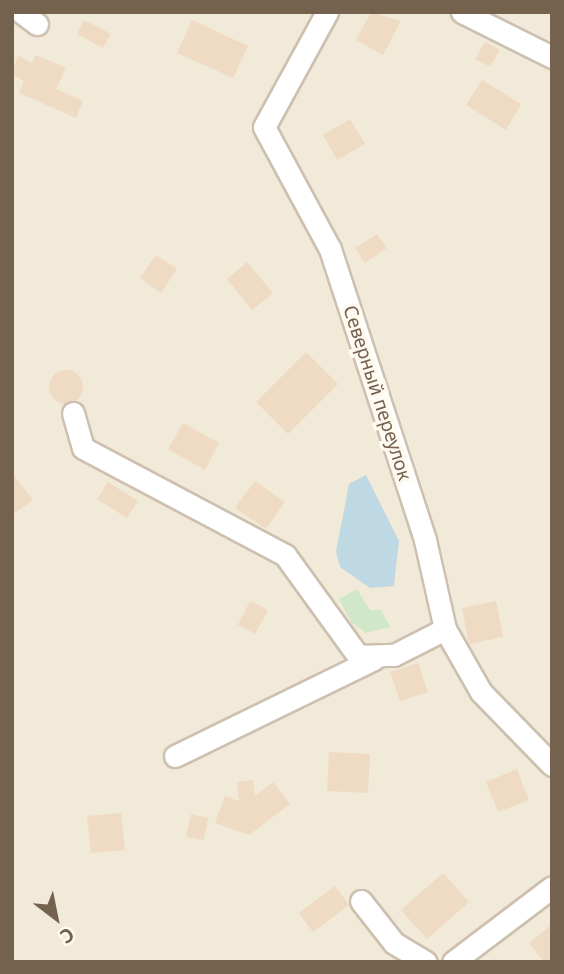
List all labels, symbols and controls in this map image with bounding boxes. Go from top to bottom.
street label: Северный переулок [338,303,416,483]
north arrow [21,883,91,953]
text: С [55,922,79,950]

